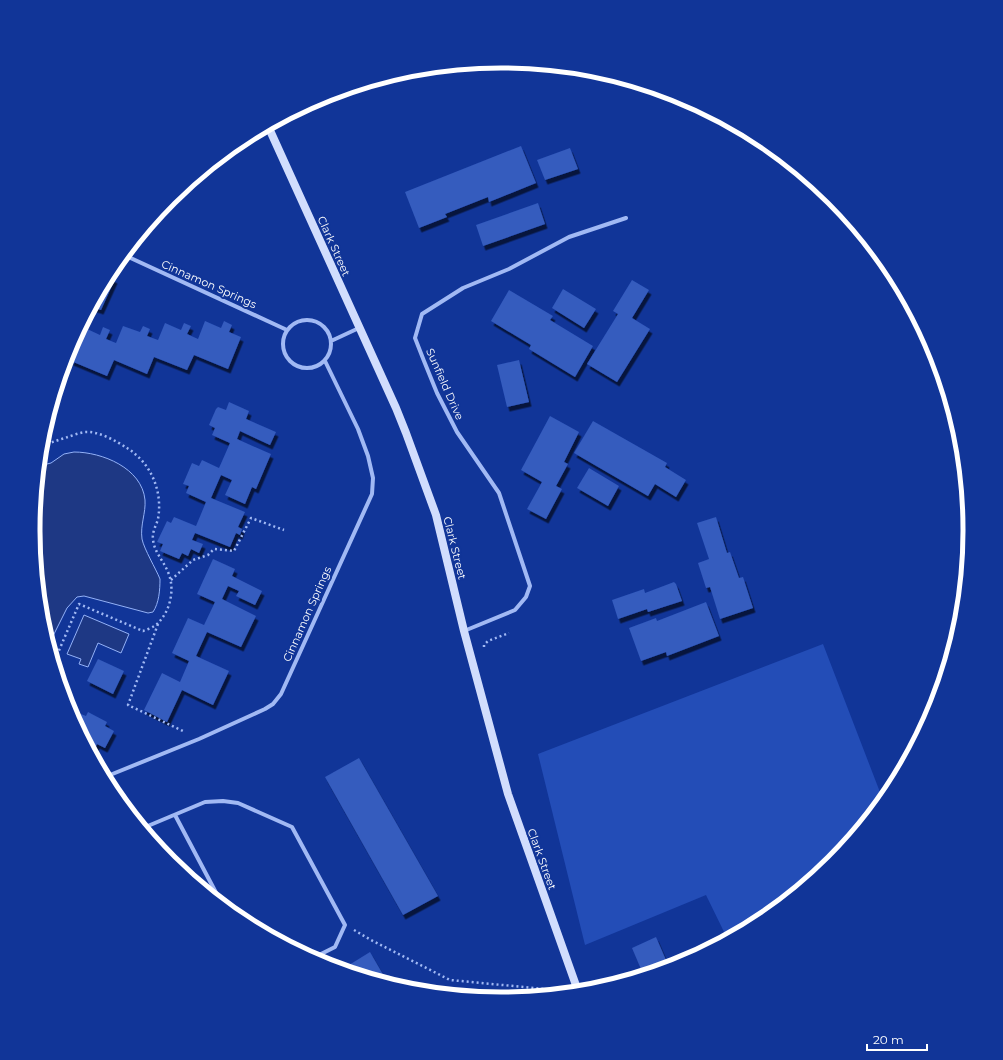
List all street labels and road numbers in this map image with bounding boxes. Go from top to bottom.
street label: Clark Street [315,214,354,279]
street label: Cinnamon Springs [159,257,259,312]
street label: Sunfield Drive [423,346,467,422]
street label: Clark Street [440,515,470,581]
street label: Cinnamon Springs [280,564,335,664]
street label: Clark Street [524,826,560,892]

